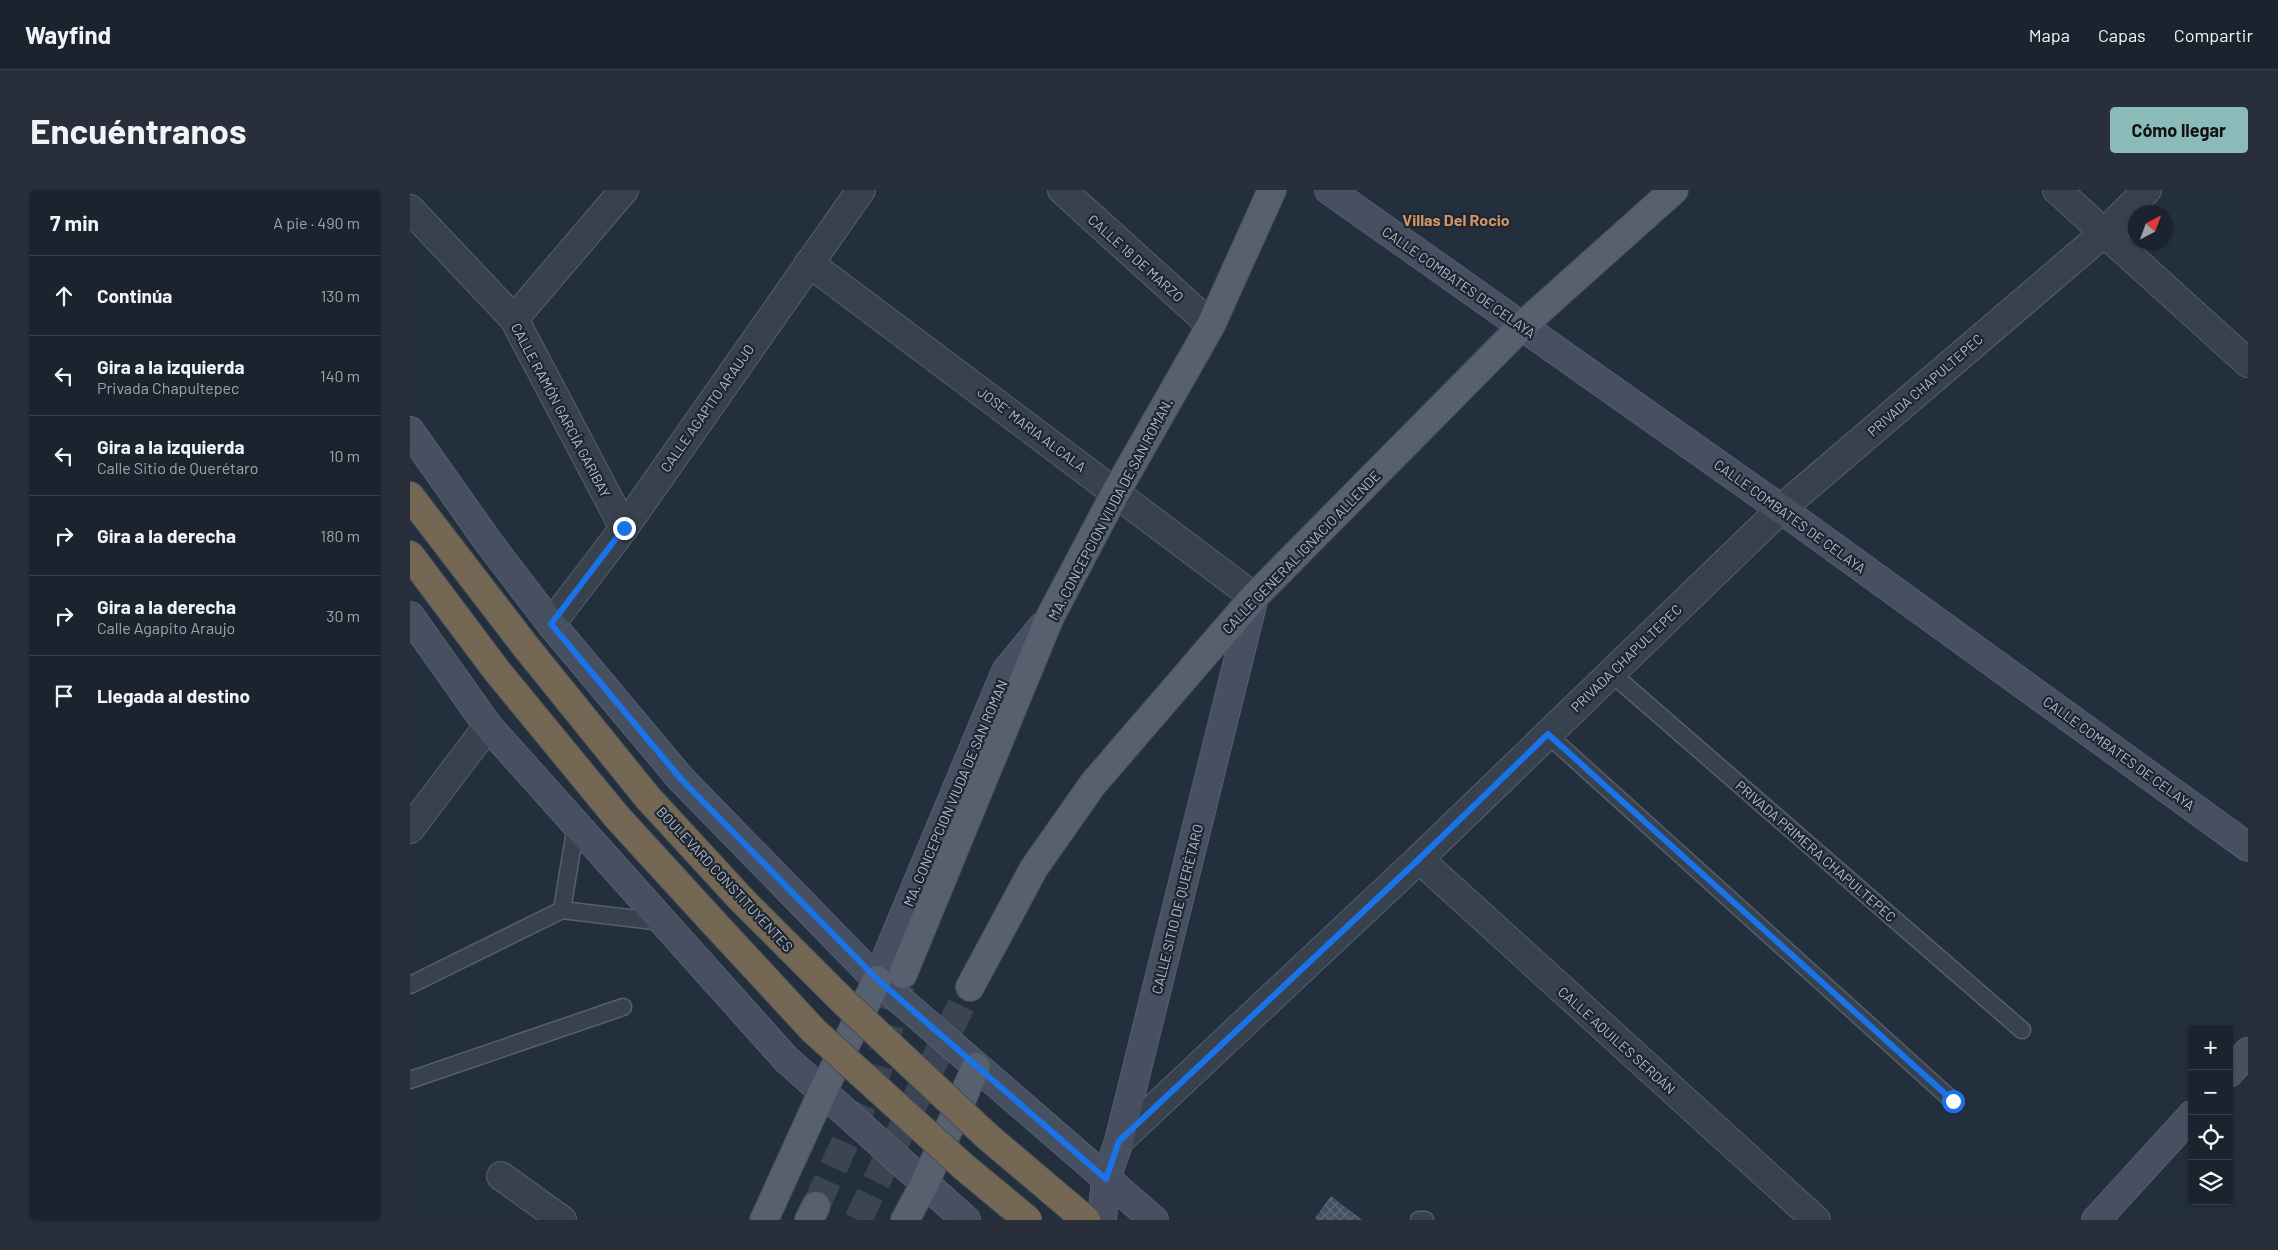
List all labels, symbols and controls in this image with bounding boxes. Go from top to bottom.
text: Wayfind [25,20,111,49]
text: Mapa [2029,24,2070,46]
text: Capas [2098,24,2146,46]
text: Compartir [2174,24,2253,46]
button: Cómo llegar [2110,107,2248,153]
text: Encuéntranos [30,109,247,151]
north arrow [2128,205,2173,250]
text: 7 min [50,210,99,235]
district label: Villas Del Rocio [1402,210,1510,229]
street label: CALLE 18 DE MARZO [1085,211,1187,305]
text: A pie · 490 m [273,213,360,232]
street label: CALLE COMBATES DE CELAYA [1379,223,1539,342]
icon: ahead [50,282,78,310]
text: Continúa [97,284,172,307]
text: 130 m [321,286,360,305]
street label: CALLE RAMÓN GARCÍA GARIBAY [508,320,614,500]
street label: PRIVADA CHAPULTEPEC [1864,330,1986,440]
street label: CALLE AGAPITO ARAUJO [656,341,758,475]
text: Gira a la izquierda [97,355,245,378]
icon: left [50,362,78,390]
text: 140 m [320,366,360,385]
text: Privada Chapultepec [97,378,239,397]
street label: JOSE´ MARIA ALCALA [974,383,1090,476]
street label: MA. CONCEPCION VIUDA DE SAN ROMAN. [1044,395,1176,623]
text: Gira a la izquierda [97,435,245,458]
icon: left [50,442,78,470]
text: 10 m [329,446,360,465]
street label: CALLE COMBATES DE CELAYA [1711,455,1869,577]
text: Calle Sitio de Querétaro [97,458,259,477]
street label: CALLE GENERAL IGNACIO ALLENDE [1218,467,1384,637]
route end [613,517,636,540]
icon: right [50,522,78,550]
text: Gira a la derecha [97,524,236,547]
text: 180 m [321,526,360,545]
text: Gira a la derecha [97,595,236,618]
street label: PRIVADA CHAPULTEPEC [1567,601,1685,715]
icon: right [50,602,78,630]
text: 30 m [326,606,360,625]
text: Calle Agapito Araujo [97,618,235,637]
street label: MA. CONCEPCION VIUDA DE SAN ROMAN [899,677,1011,909]
icon: arrive [50,682,78,710]
text: Llegada al destino [97,684,250,707]
street label: CALLE COMBATES DE CELAYA [2040,692,2198,814]
street label: PRIVADA PRIMERA CHAPULTEPEC [1732,777,1900,925]
street label: BOULEVARD CONSTITUYENTES [653,803,797,955]
street label: CALLE SITIO DE QUERÉTARO [1148,822,1206,996]
street label: CALLE AQUILES SERDÁN [1555,983,1679,1097]
map controls [2188,1025,2233,1205]
button: + [2188,1025,2233,1070]
button: − [2188,1070,2233,1115]
route start [1942,1090,1965,1113]
button: locate [2188,1115,2233,1160]
button: layers [2188,1160,2233,1205]

